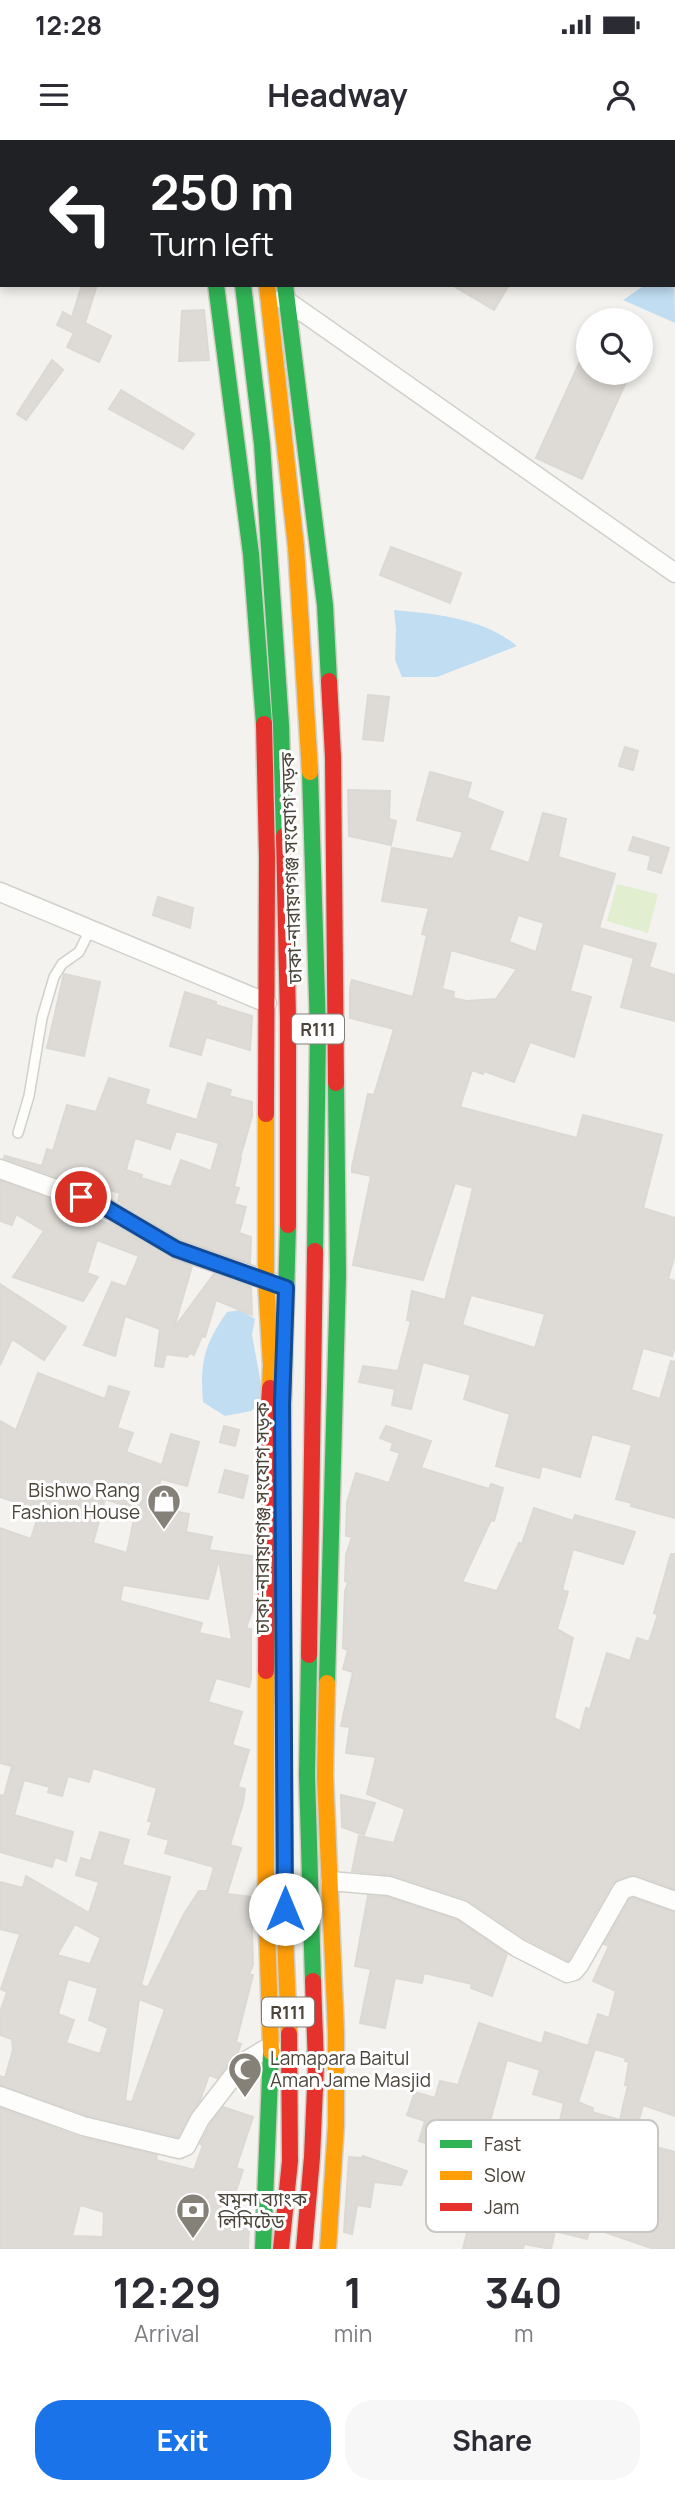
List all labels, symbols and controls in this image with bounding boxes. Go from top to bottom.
text: 12:28 [35,7,102,43]
text: Headway [267,73,408,117]
icon: menu [35,76,73,114]
icon: person [602,76,640,114]
text: 250 m [150,158,294,225]
icon: left [35,168,126,259]
text: Turn left [150,222,274,266]
map controls [576,308,653,385]
button: search [576,308,653,385]
street label: ঢাকা-নারায়ণগঞ্জ সংযোগ সড়ক [274,751,308,985]
road number: R111 [292,1014,344,1044]
pin [51,1167,111,1227]
icon: arrive [62,1178,100,1216]
street label: ঢাকা-নারায়ণগঞ্জ সংযোগ সড়ক [249,1402,275,1635]
place label: Bishwo Rang Fashion House [12,1477,140,1525]
shop icon: Bishwo Rang Fashion House [145,1482,183,1531]
position arrow [248,1872,322,1946]
road number: R111 [262,1998,314,2026]
place label: Lamapara Baitul Aman Jame Masjid [270,2045,431,2093]
mosque icon: Lamapara Baitul Aman Jame Masjid [226,2050,264,2099]
legend [426,2120,658,2232]
text: Fast [484,2131,521,2157]
text: Slow [484,2162,526,2188]
place label: যমুনা ব্যাংক লিমিটেড [217,2186,308,2234]
bank icon: যমুনা ব্যাংক লিমিটেড [174,2191,212,2240]
text: Jam [484,2194,519,2220]
text: 12:29 [112,2263,221,2321]
text: 1 [344,2263,362,2321]
text: 340 [485,2263,562,2321]
text: Arrival [134,2317,200,2349]
text: min [334,2317,372,2349]
text: m [514,2317,533,2349]
button: Exit [35,2400,331,2480]
button: Share [345,2400,640,2480]

